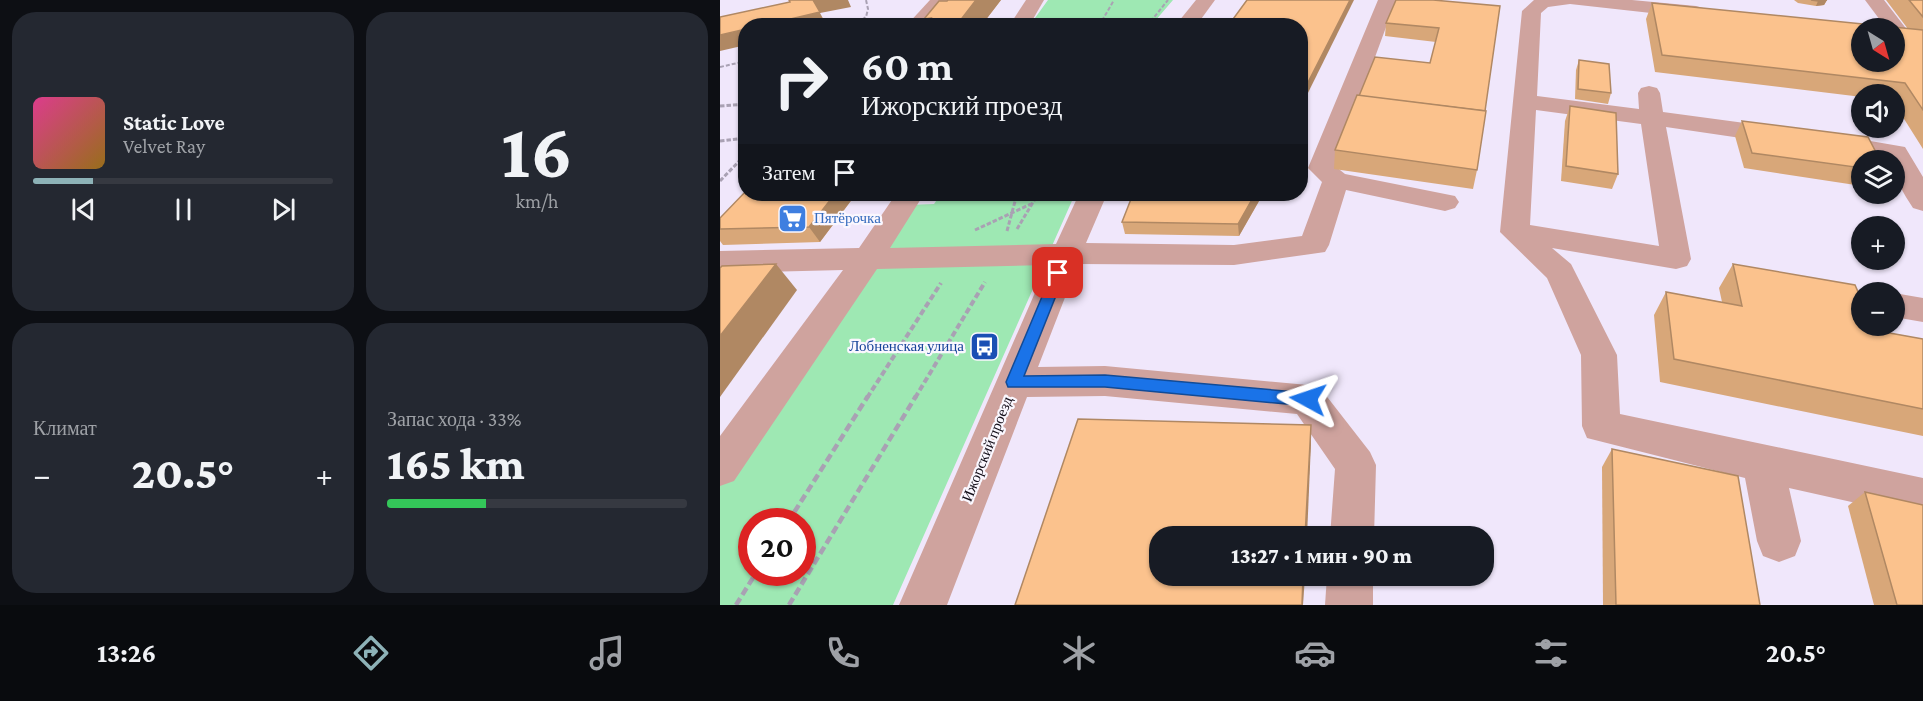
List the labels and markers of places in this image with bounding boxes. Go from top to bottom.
supermarket icon: Пятёрочка [777,202,809,234]
place label: Пятёрочка [814,210,881,226]
pin [1032,247,1083,298]
bus stop icon: Лобненская улица [969,330,1001,362]
place label: Лобненская улица [849,338,964,354]

